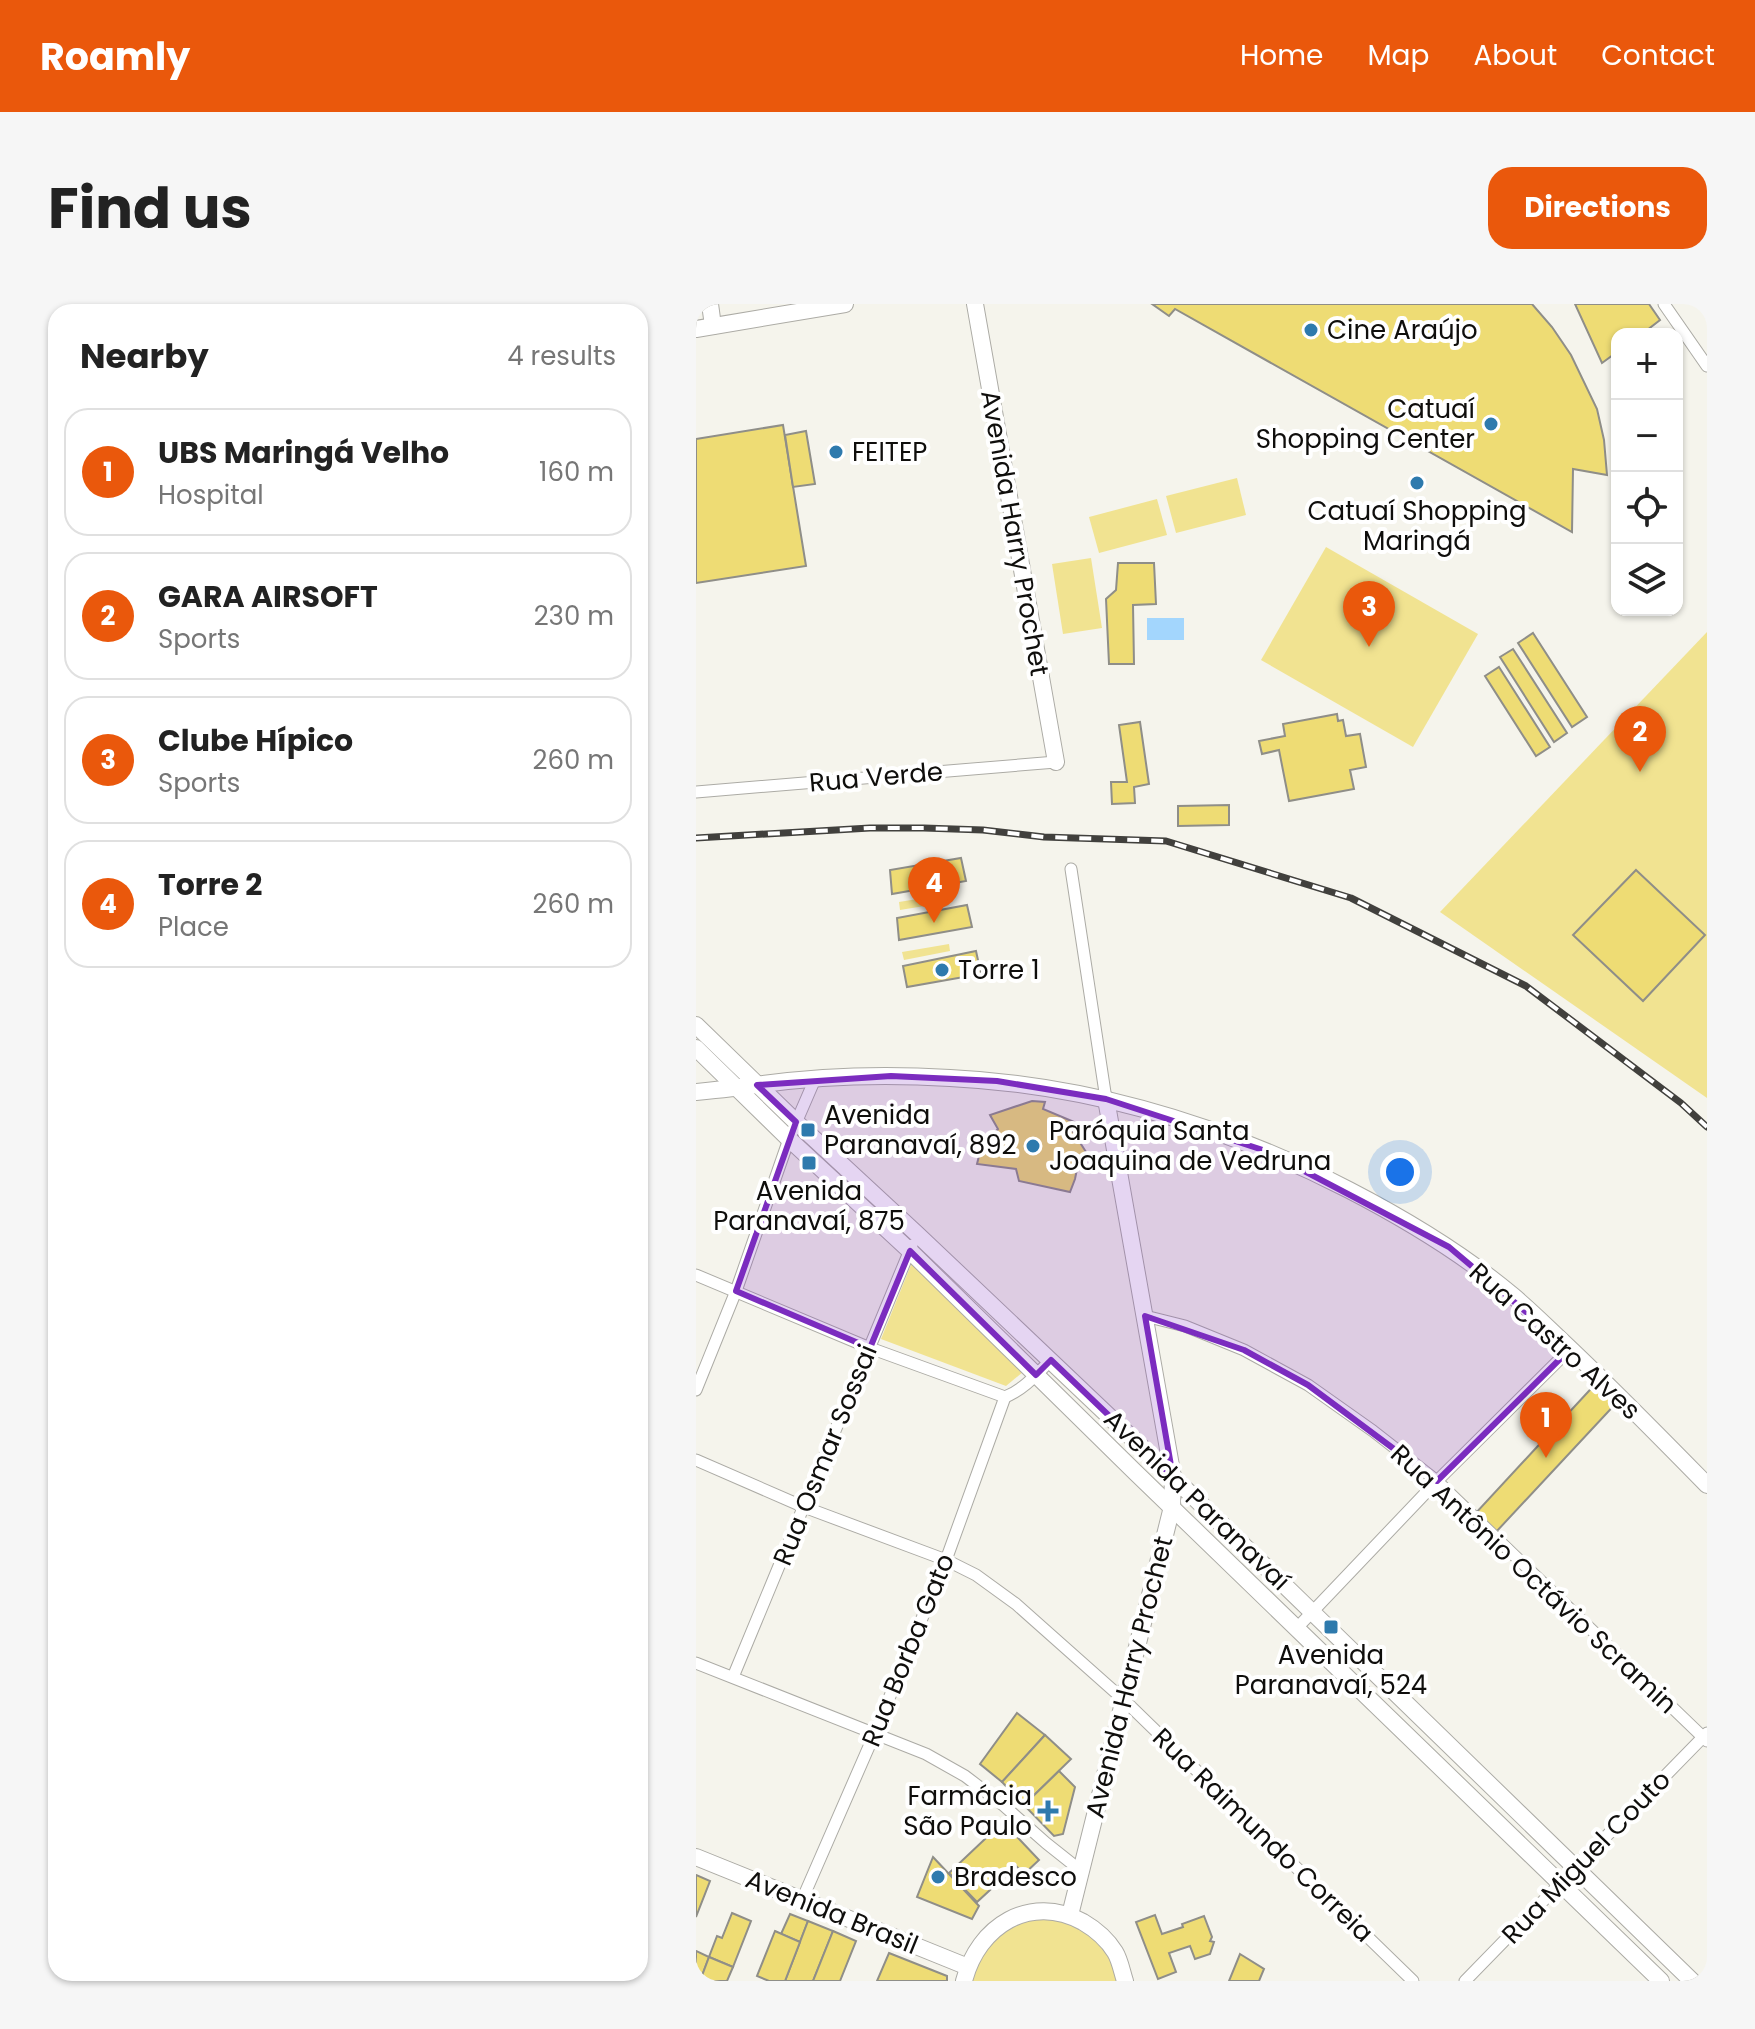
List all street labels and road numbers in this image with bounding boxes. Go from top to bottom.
street label: Avenida Harry Prochet [972,387,1058,679]
street label: Rua Verde [808,753,944,801]
street label: Rua Castro Alves [1462,1254,1648,1428]
street label: Rua Osmar Sossai [764,1339,886,1571]
street label: Avenida Paranavaí [1096,1402,1298,1598]
street label: Rua Antônio Octávio Scramin [1383,1436,1685,1722]
street label: Avenida Harry Prochet [1077,1532,1181,1822]
street label: Rua Borba Gato [853,1548,963,1752]
street label: Rua Raimundo Correia [1145,1720,1381,1950]
street label: Rua Miguel Couto [1494,1762,1678,1952]
street label: Avenida Brasil [740,1861,924,1963]

